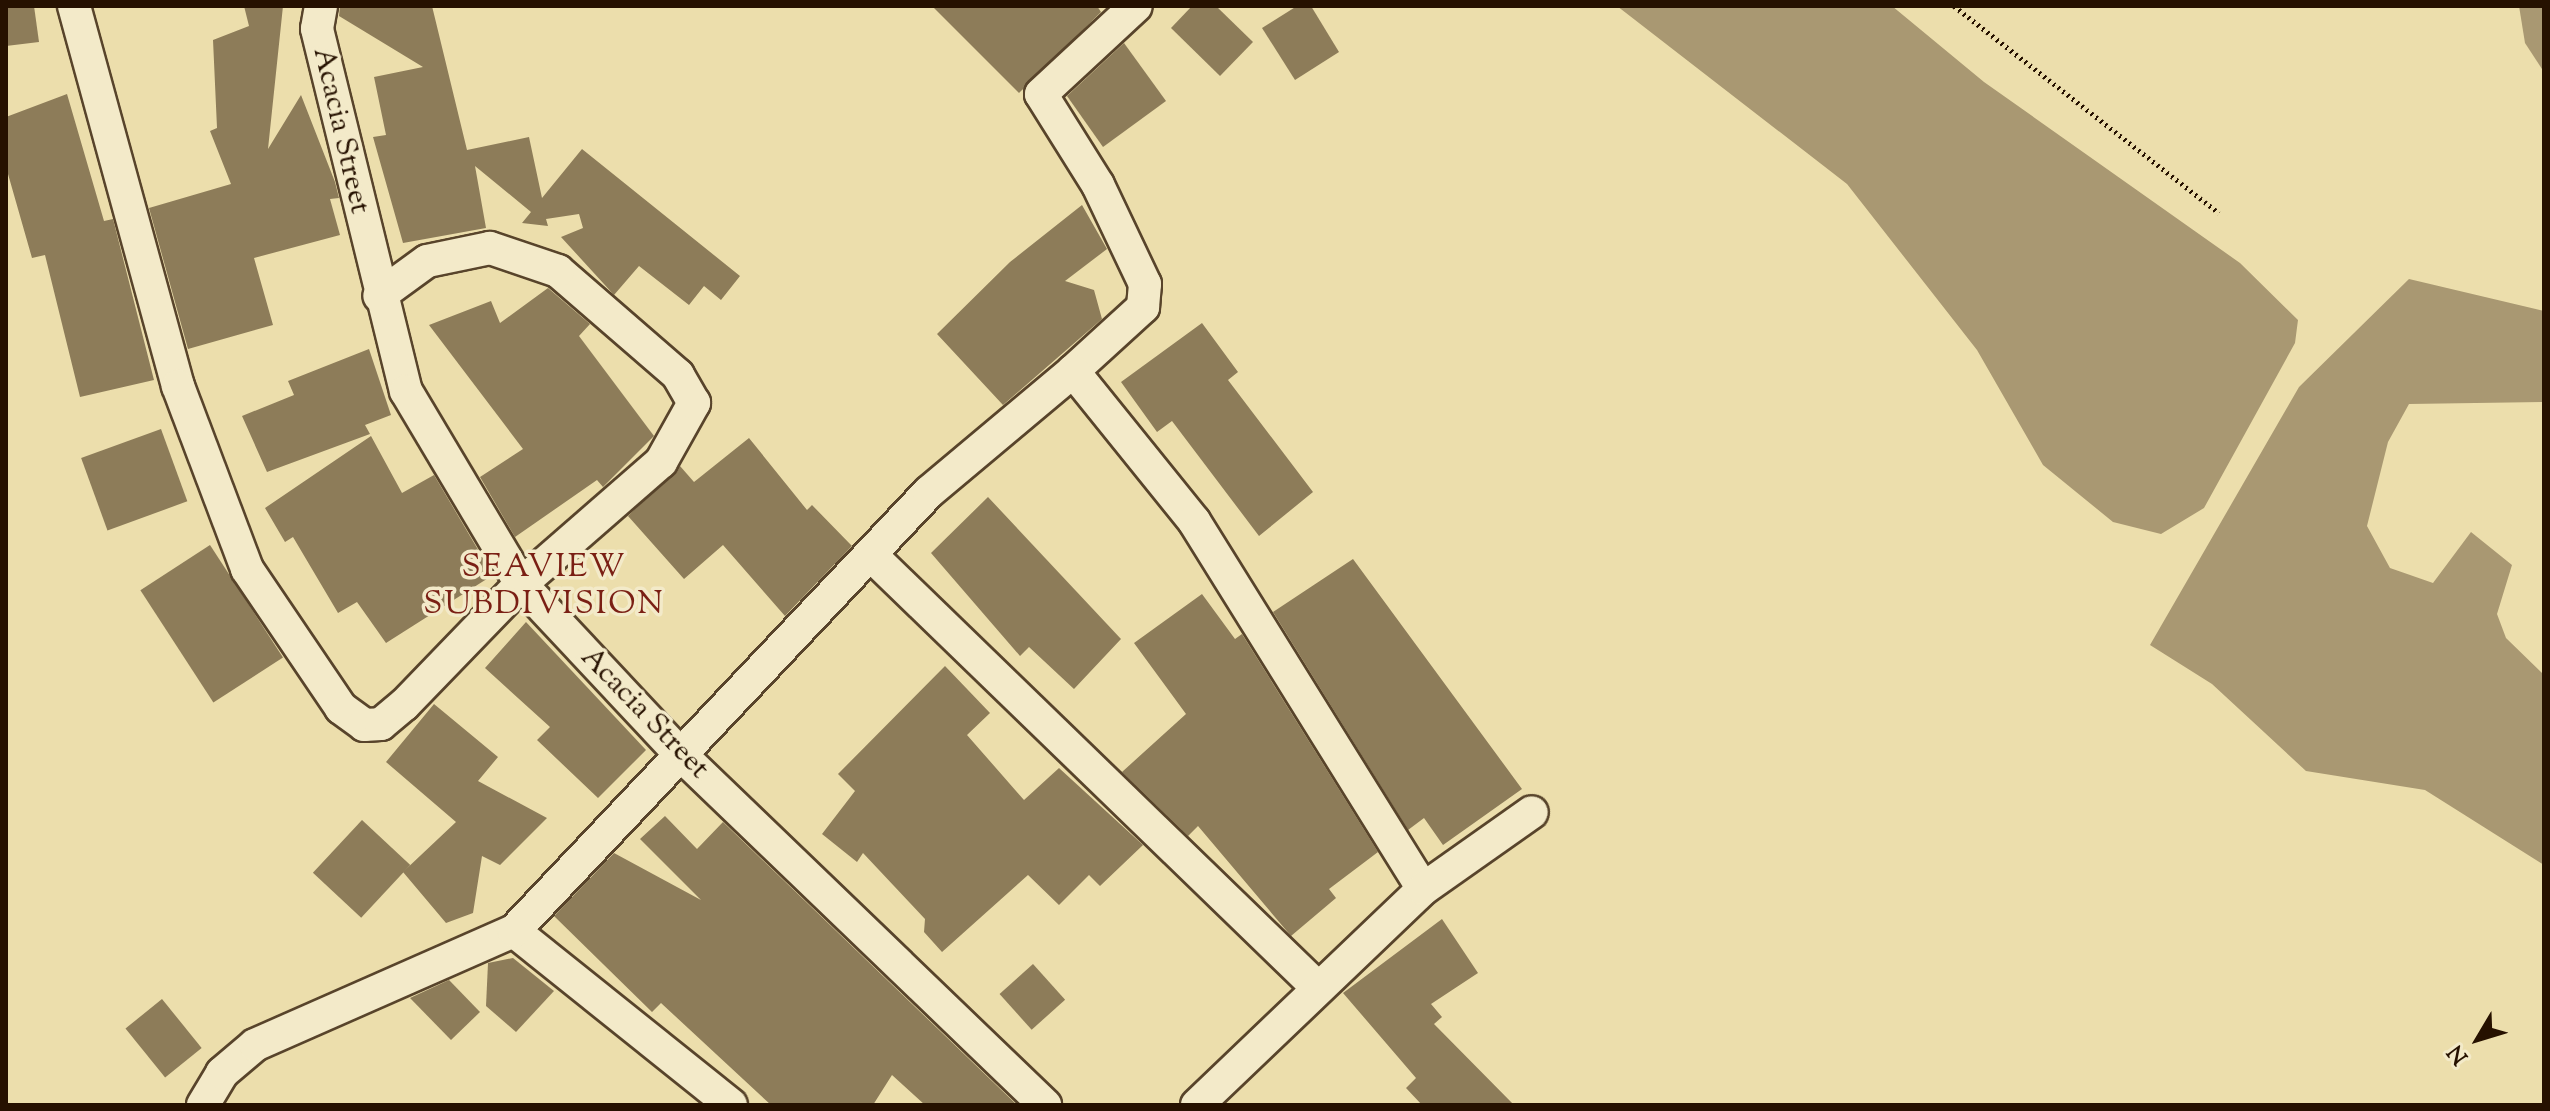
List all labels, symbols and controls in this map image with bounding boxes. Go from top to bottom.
street label: Acacia Street [303,44,377,218]
district label: SEAVIEW SUBDIVISION [423,550,665,625]
street label: Acacia Street [572,640,716,788]
north arrow [2438,999,2518,1079]
text: N [2441,1037,2477,1071]

